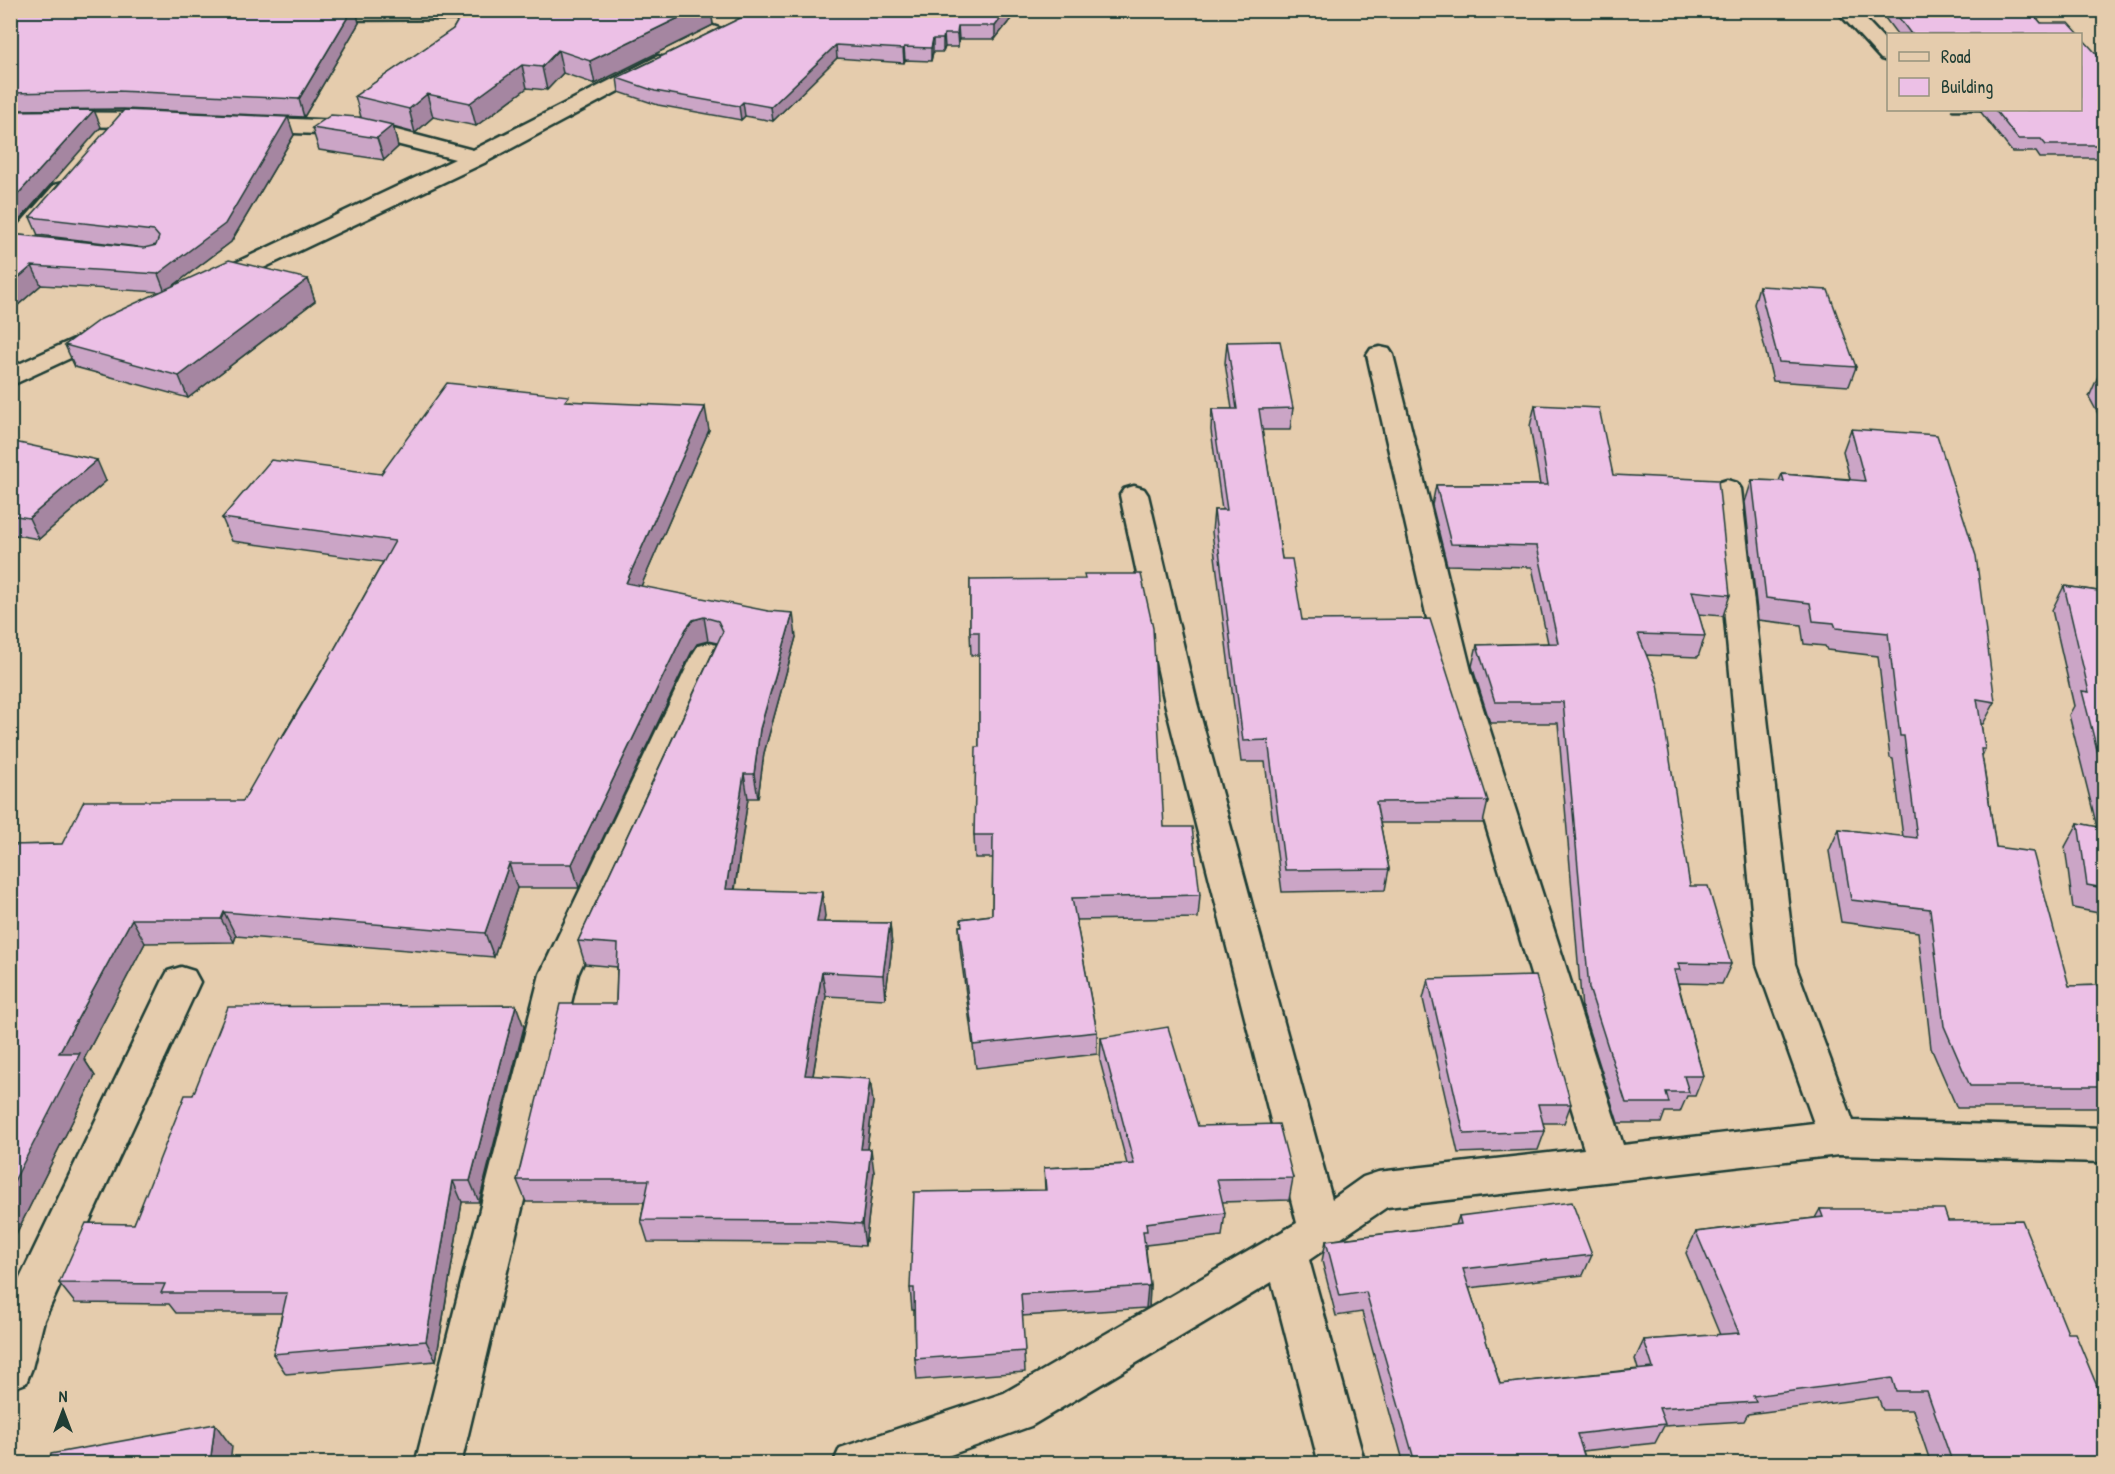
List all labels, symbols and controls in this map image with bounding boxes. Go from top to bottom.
legend [1887,33,2082,111]
text: Road [1941,44,1971,69]
text: Building [1941,74,1993,99]
north arrow [33,1381,93,1441]
text: N [59,1385,68,1407]

